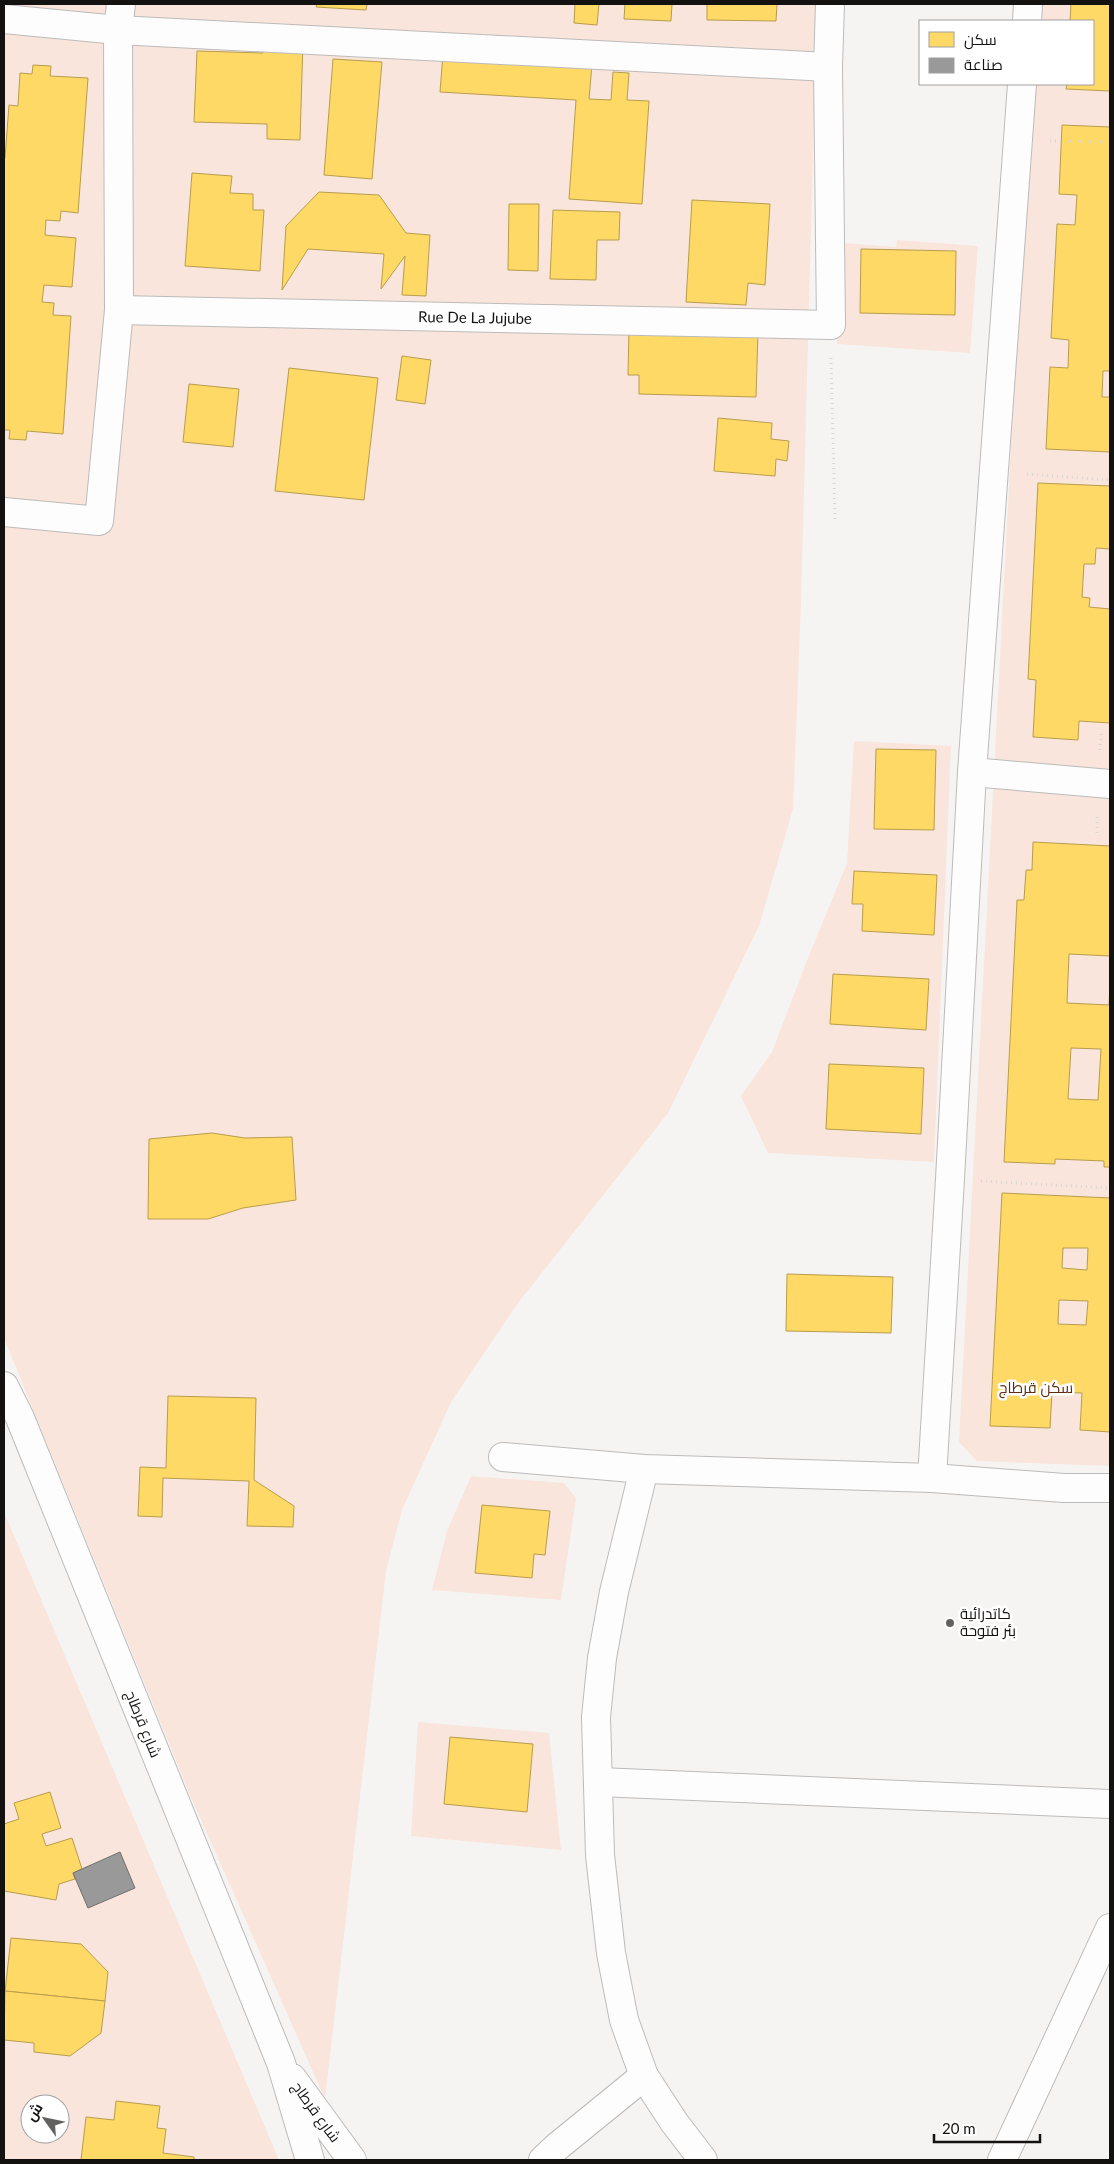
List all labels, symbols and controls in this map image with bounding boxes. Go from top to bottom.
legend [919,20,1094,85]
text: سكن [964,30,997,50]
text: صناعة [964,55,1003,73]
street label: Rue De La Jujube [418,307,532,327]
park label: سكن قرطاج [999,1378,1073,1399]
place label: كاتدرائية بئر فتوحة [960,1604,1016,1640]
marker: كاتدرائية بئر فتوحة [944,1617,956,1629]
street label: شارع قرطاج [120,1687,166,1761]
street label: شارع قرطاج [286,2077,345,2147]
north arrow [20,2094,70,2144]
text: ش [22,2099,47,2124]
scale bar [934,2112,1040,2144]
text: 20 m [942,2119,976,2137]

